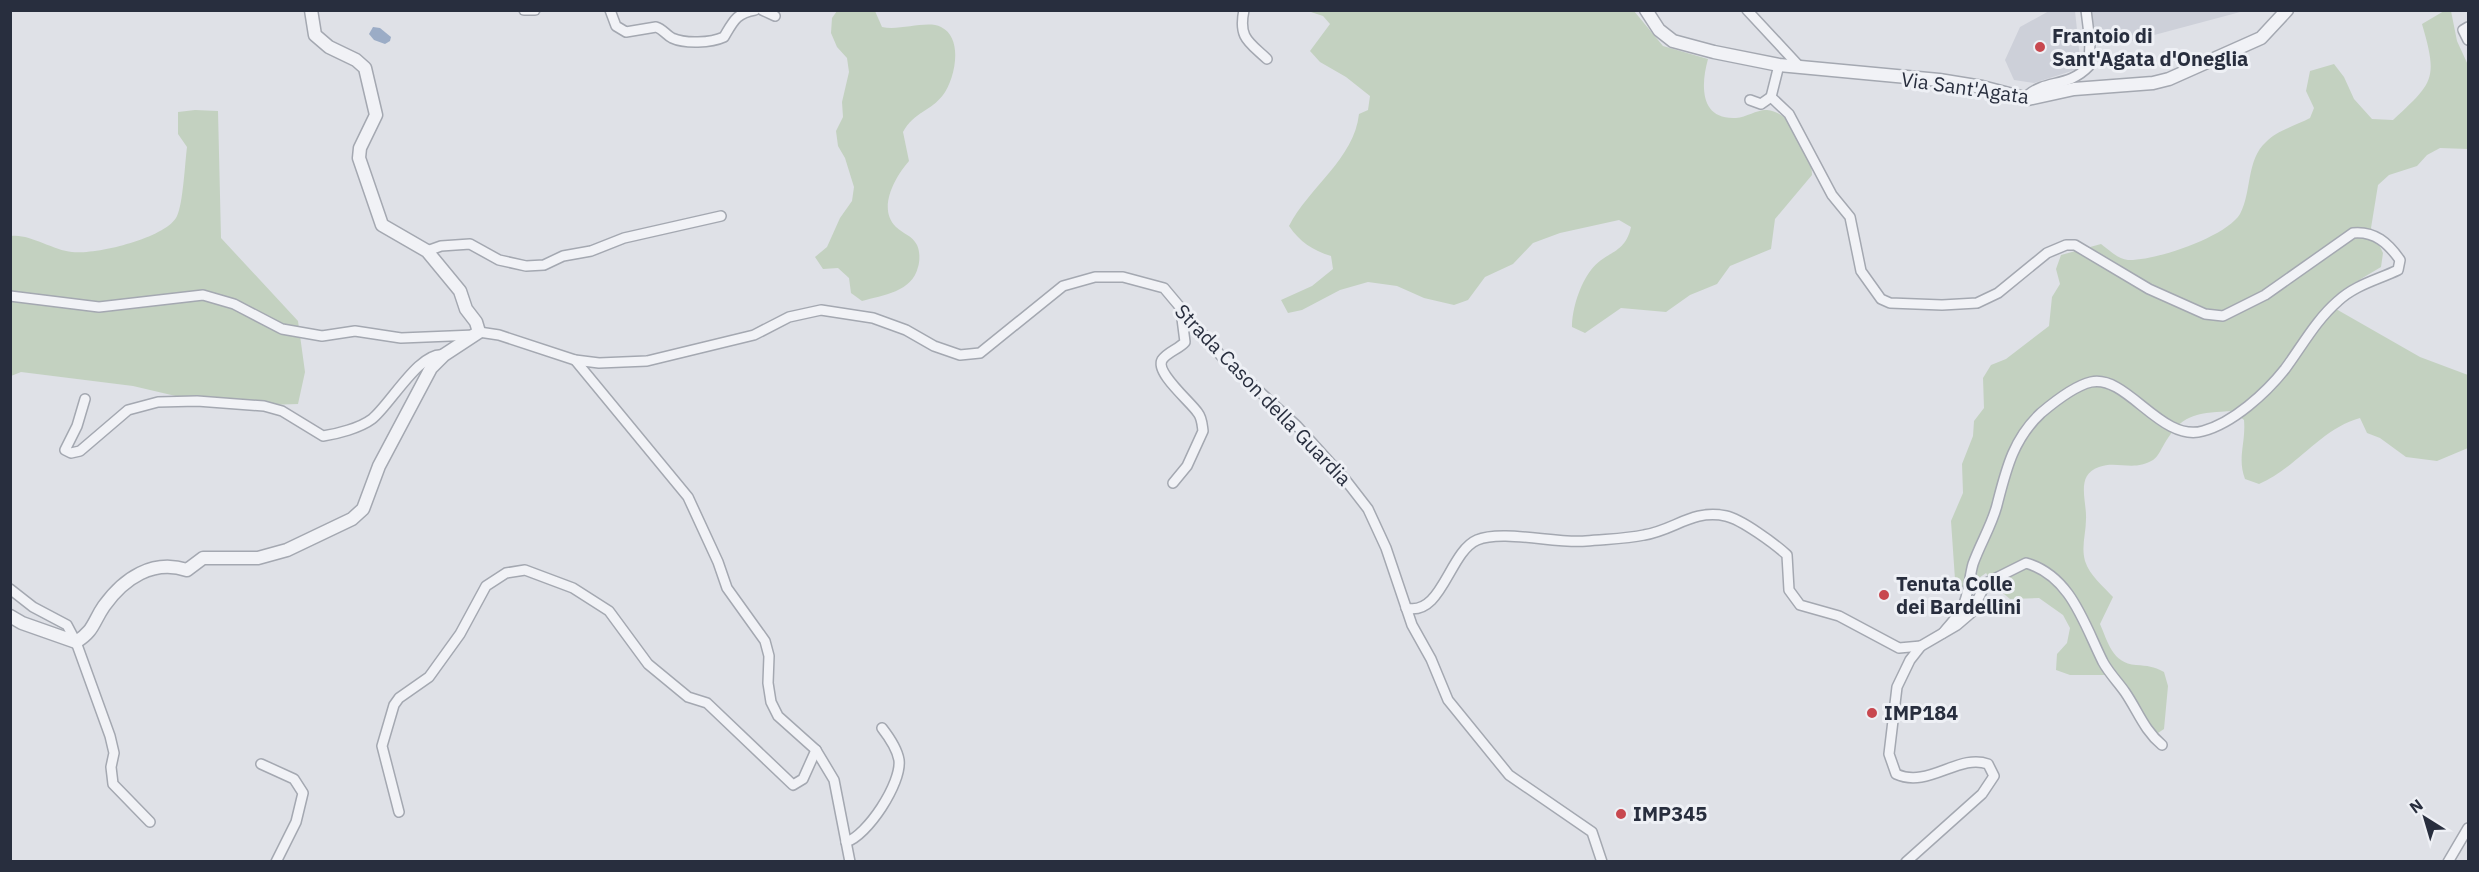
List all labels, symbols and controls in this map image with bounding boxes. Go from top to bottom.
place label: Frantoio di Sant'Agata d'Oneglia [2052,22,2248,72]
marker: Frantoio di Sant'Agata d'Oneglia [2033,40,2047,54]
street label: Via Sant'Agata [1899,65,2031,110]
street label: Strada Cason della Guardia [1169,298,1358,492]
place label: Tenuta Colle dei Bardellini [1896,570,2021,620]
marker: Tenuta Colle dei Bardellini [1877,588,1891,602]
place label: IMP184 [1884,699,1958,726]
marker: IMP184 [1865,706,1879,720]
north arrow [2395,788,2455,848]
text: N [2405,795,2427,817]
place label: IMP345 [1633,800,1707,827]
marker: IMP345 [1614,807,1628,821]

